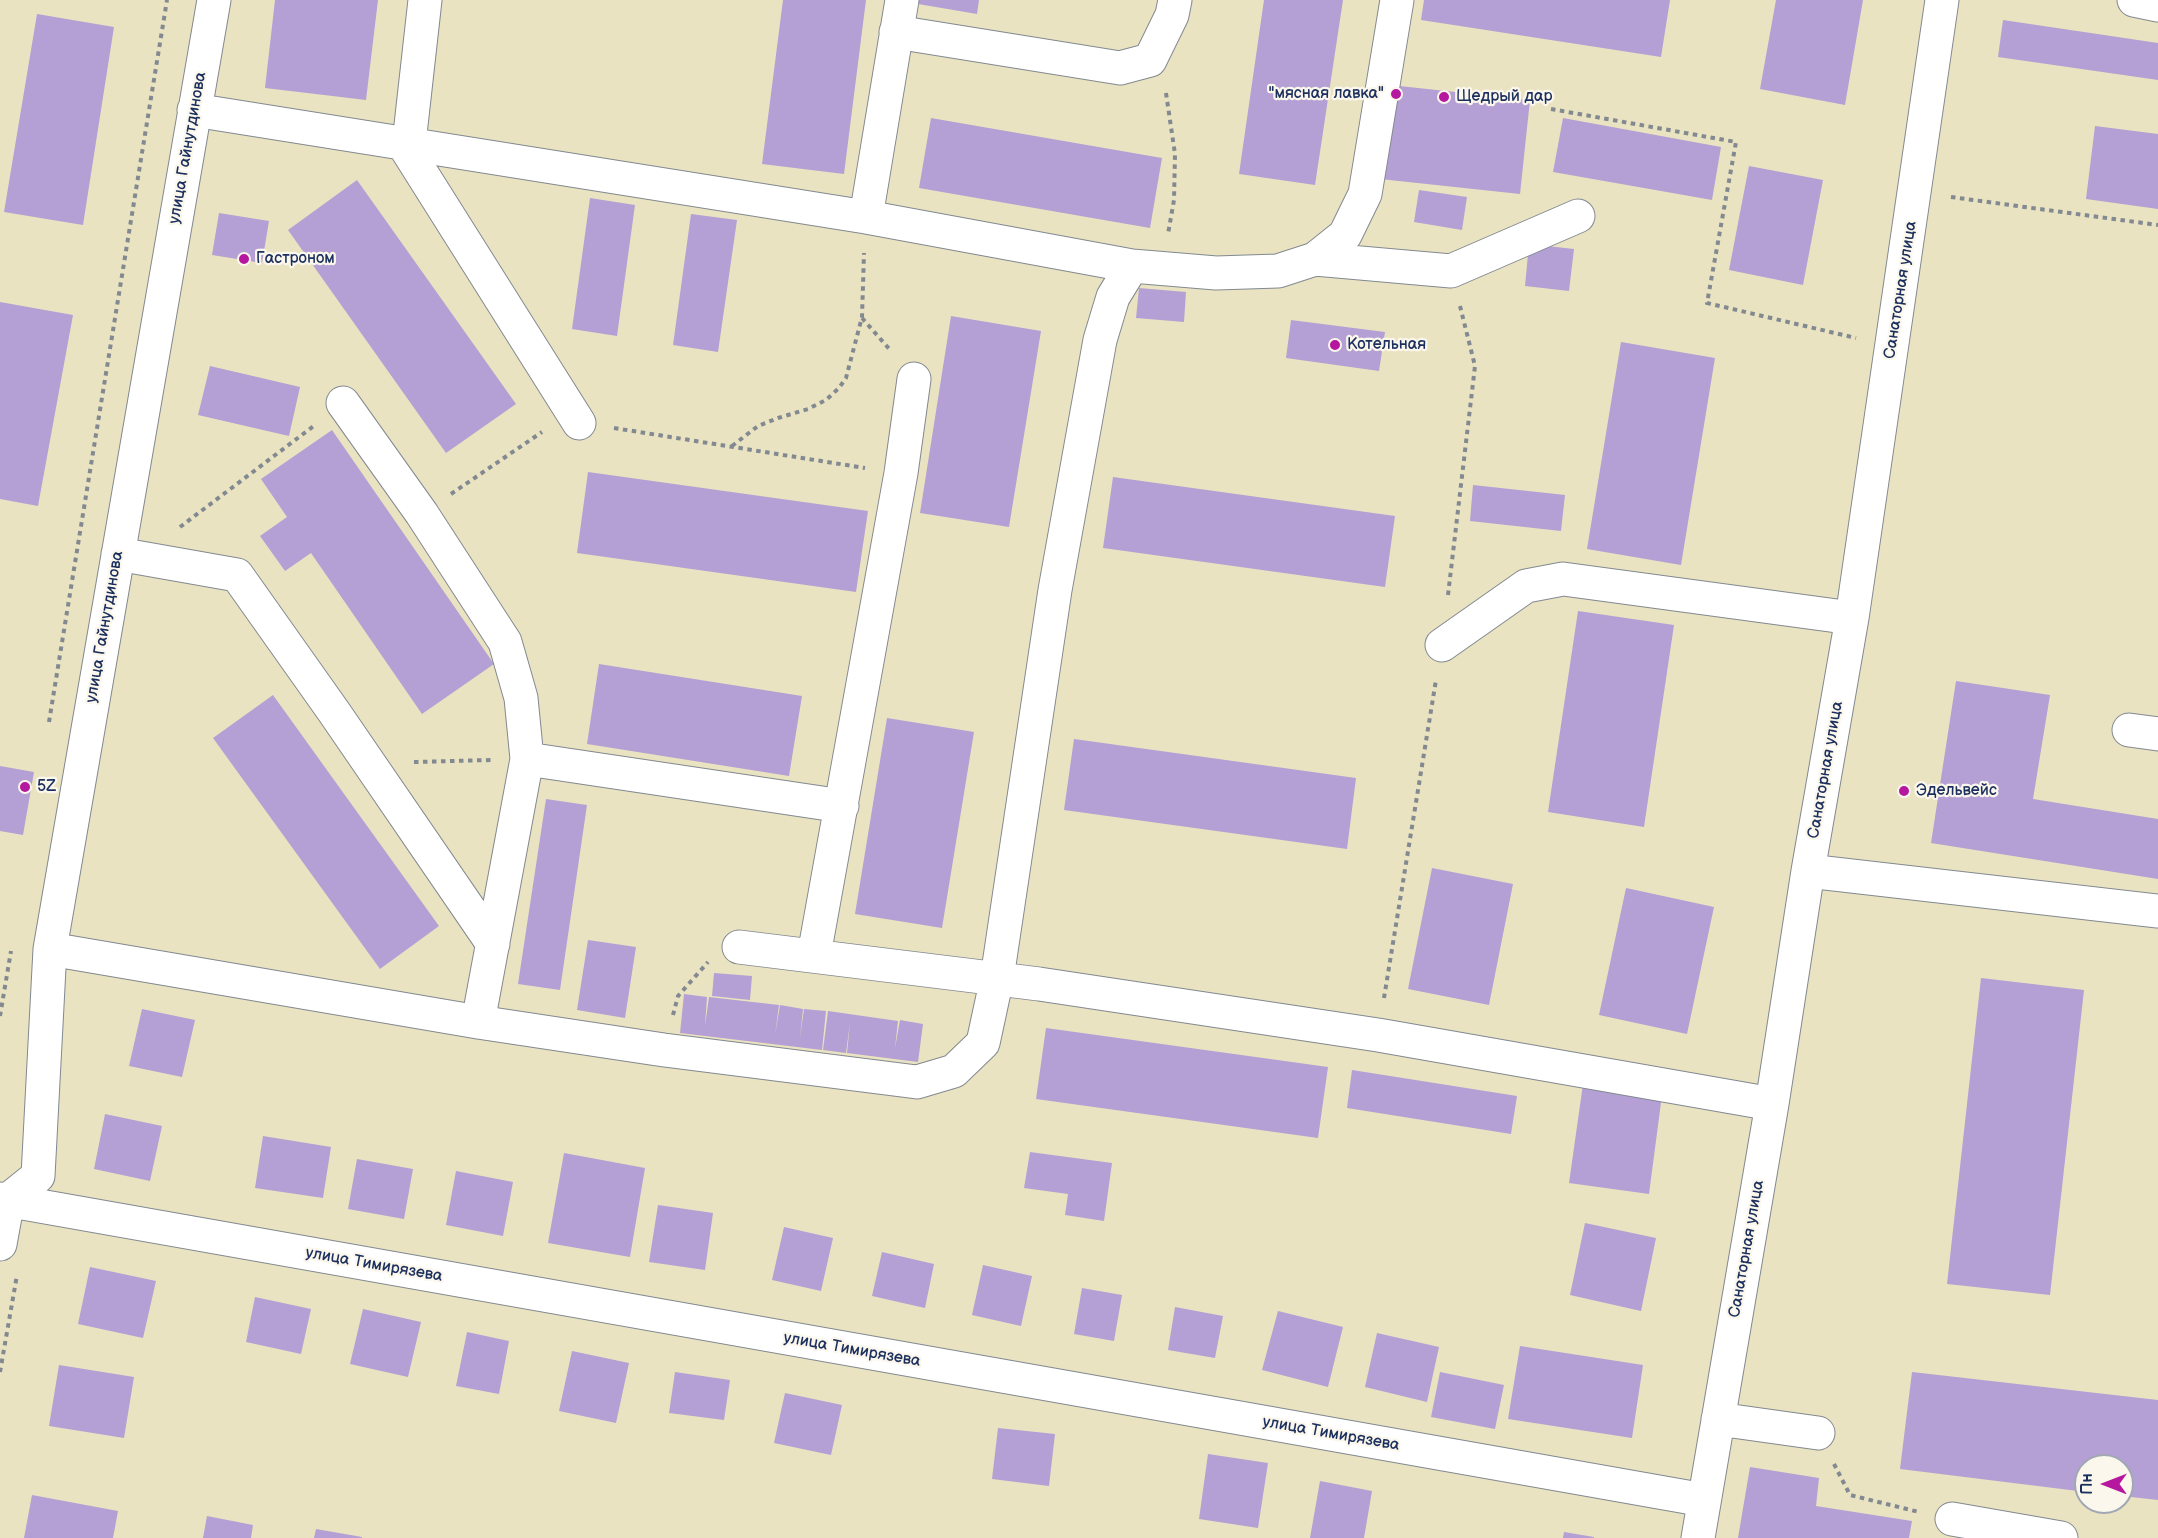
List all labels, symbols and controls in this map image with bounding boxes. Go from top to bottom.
street label: улица Гайнутдинова [165,71,211,225]
place label: "мясная лавка" [1268,84,1384,104]
marker: "мясная лавка" [1389,87,1403,101]
place label: Щедрый дар [1456,87,1552,107]
marker: Щедрый дар [1437,90,1451,104]
street label: Санаторная улица [1881,220,1921,360]
place label: Гастроном [256,249,335,269]
marker: Гастроном [237,252,251,266]
place label: Котельная [1347,335,1426,355]
marker: Котельная [1328,338,1342,352]
street label: улица Гайнутдинова [82,550,128,704]
street label: Санаторная улица [1804,700,1848,840]
place label: 5Z [37,777,56,797]
marker: 5Z [18,780,32,794]
place label: Эдельвейс [1916,781,1997,801]
marker: Эдельвейс [1897,784,1911,798]
street label: Санаторная улица [1725,1179,1769,1319]
street label: улица Тимирязева [304,1244,444,1286]
street label: улица Тимирязева [782,1329,922,1371]
street label: улица Тимирязева [1261,1413,1401,1455]
north arrow [2074,1454,2134,1514]
text: Пн [2078,1473,2097,1495]

